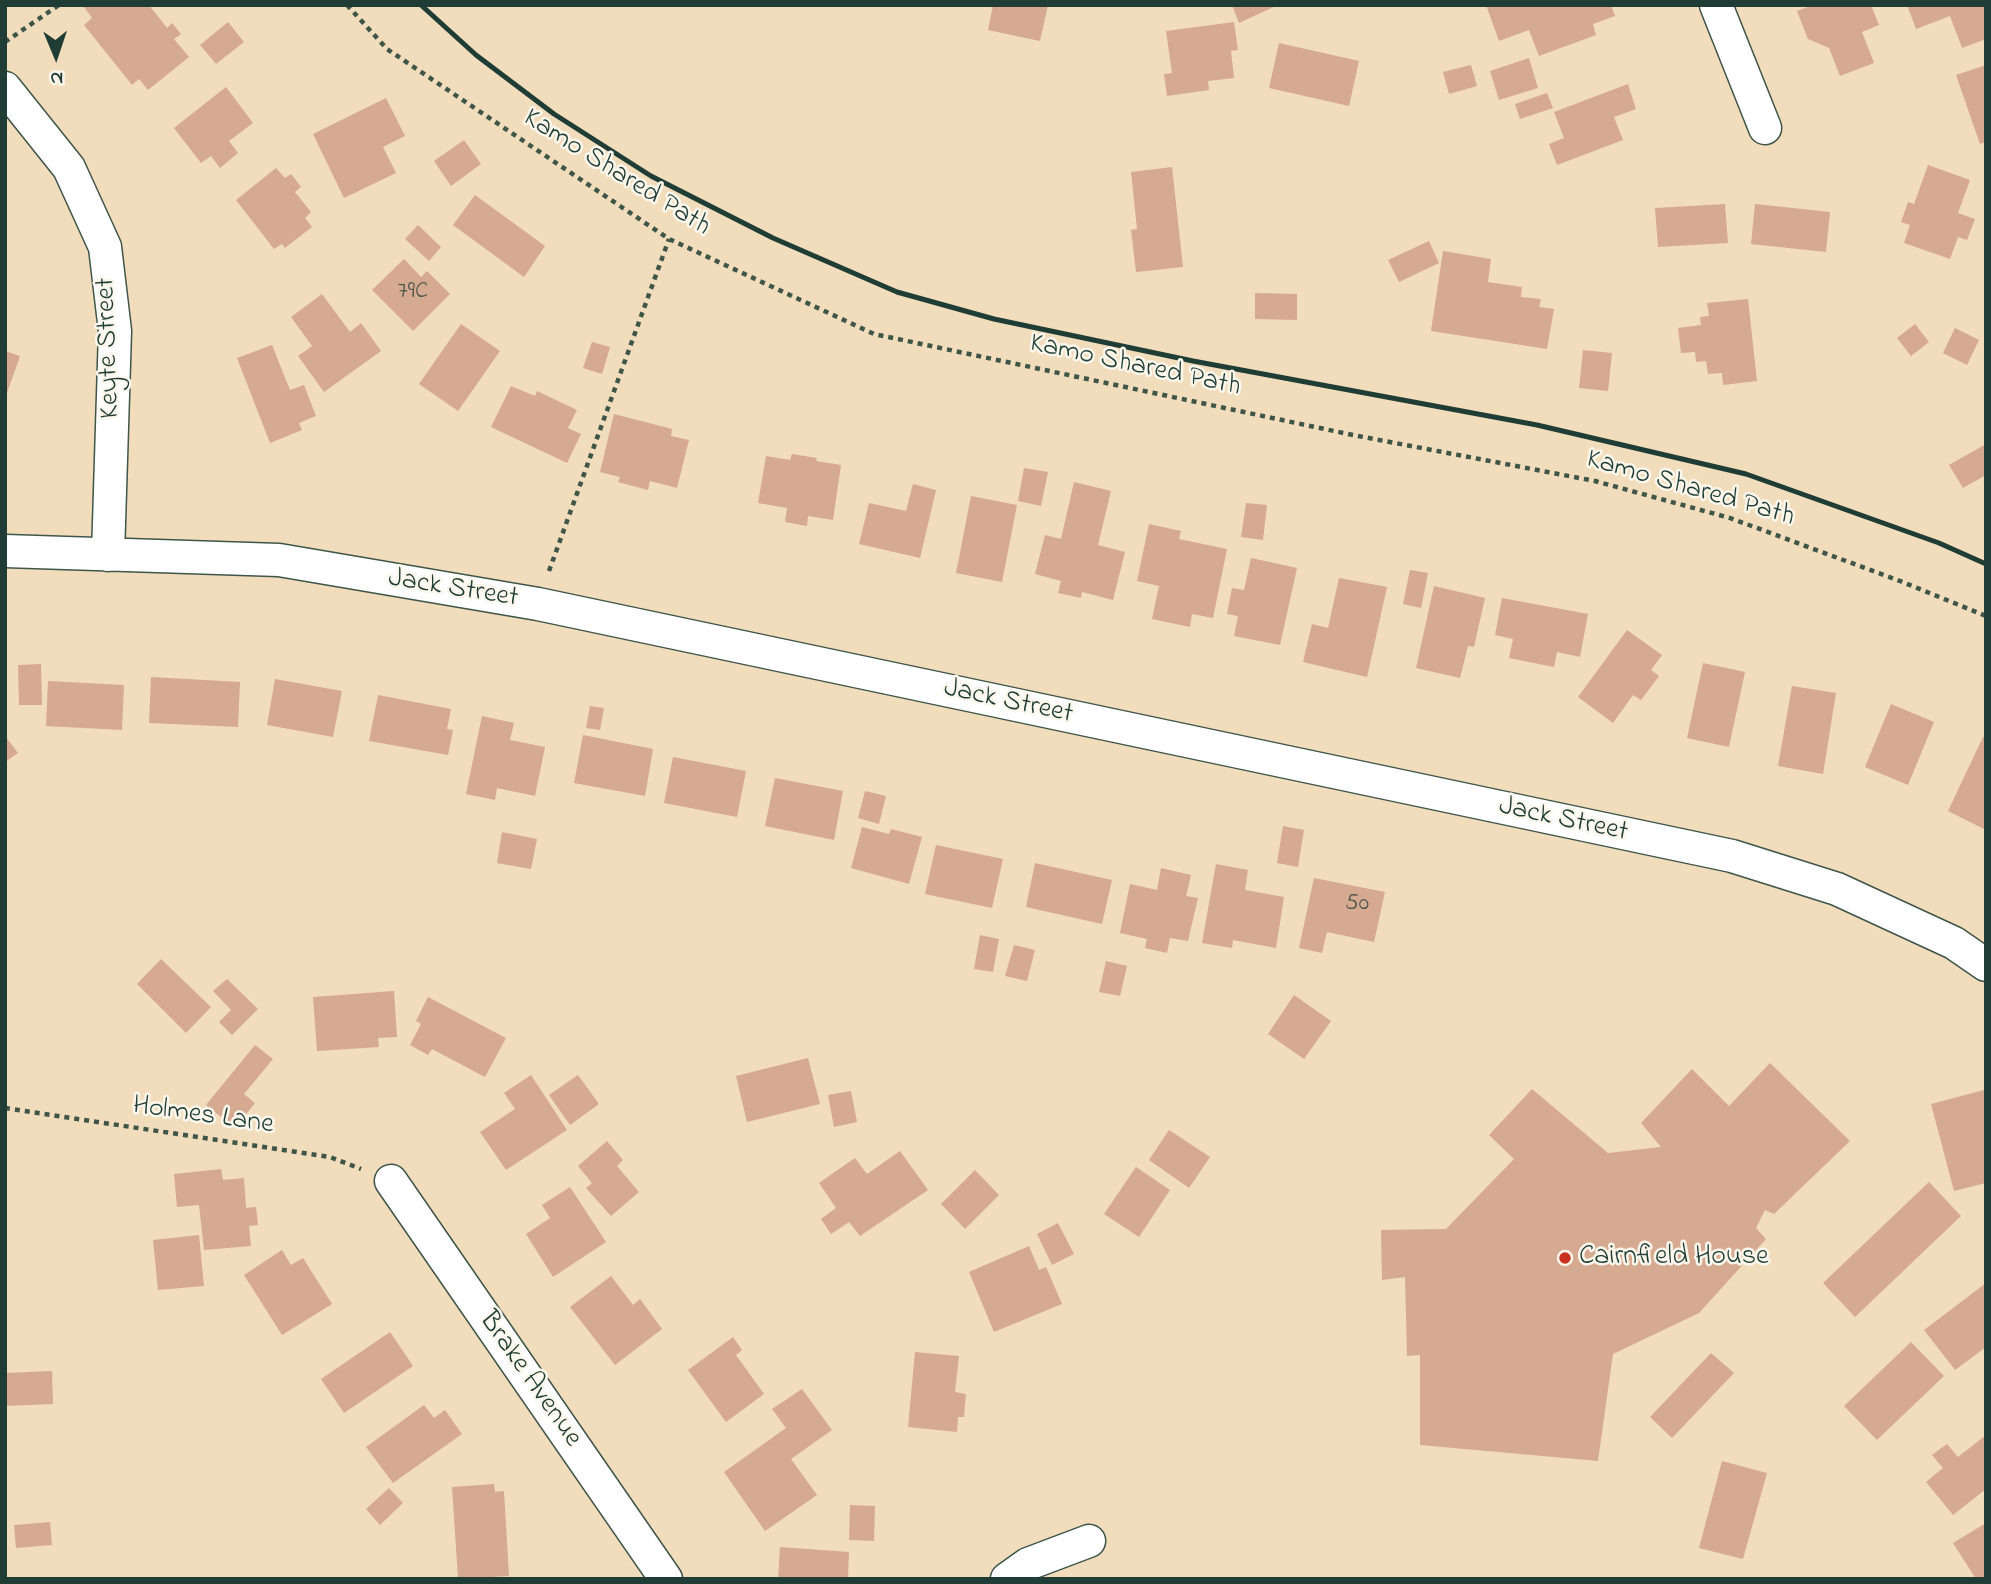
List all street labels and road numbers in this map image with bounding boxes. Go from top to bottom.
street label: Kamo Shared Path [516,103,716,245]
street label: Keyte Street [91,277,129,419]
street label: Kamo Shared Path [1027,328,1243,406]
street label: Kamo Shared Path [1582,444,1798,536]
street label: Jack Street [386,563,520,617]
street label: Jack Street [940,673,1076,733]
street label: Jack Street [1495,791,1631,851]
street label: Holmes Lane [130,1090,276,1144]
street label: Brake Avenue [470,1306,588,1454]

